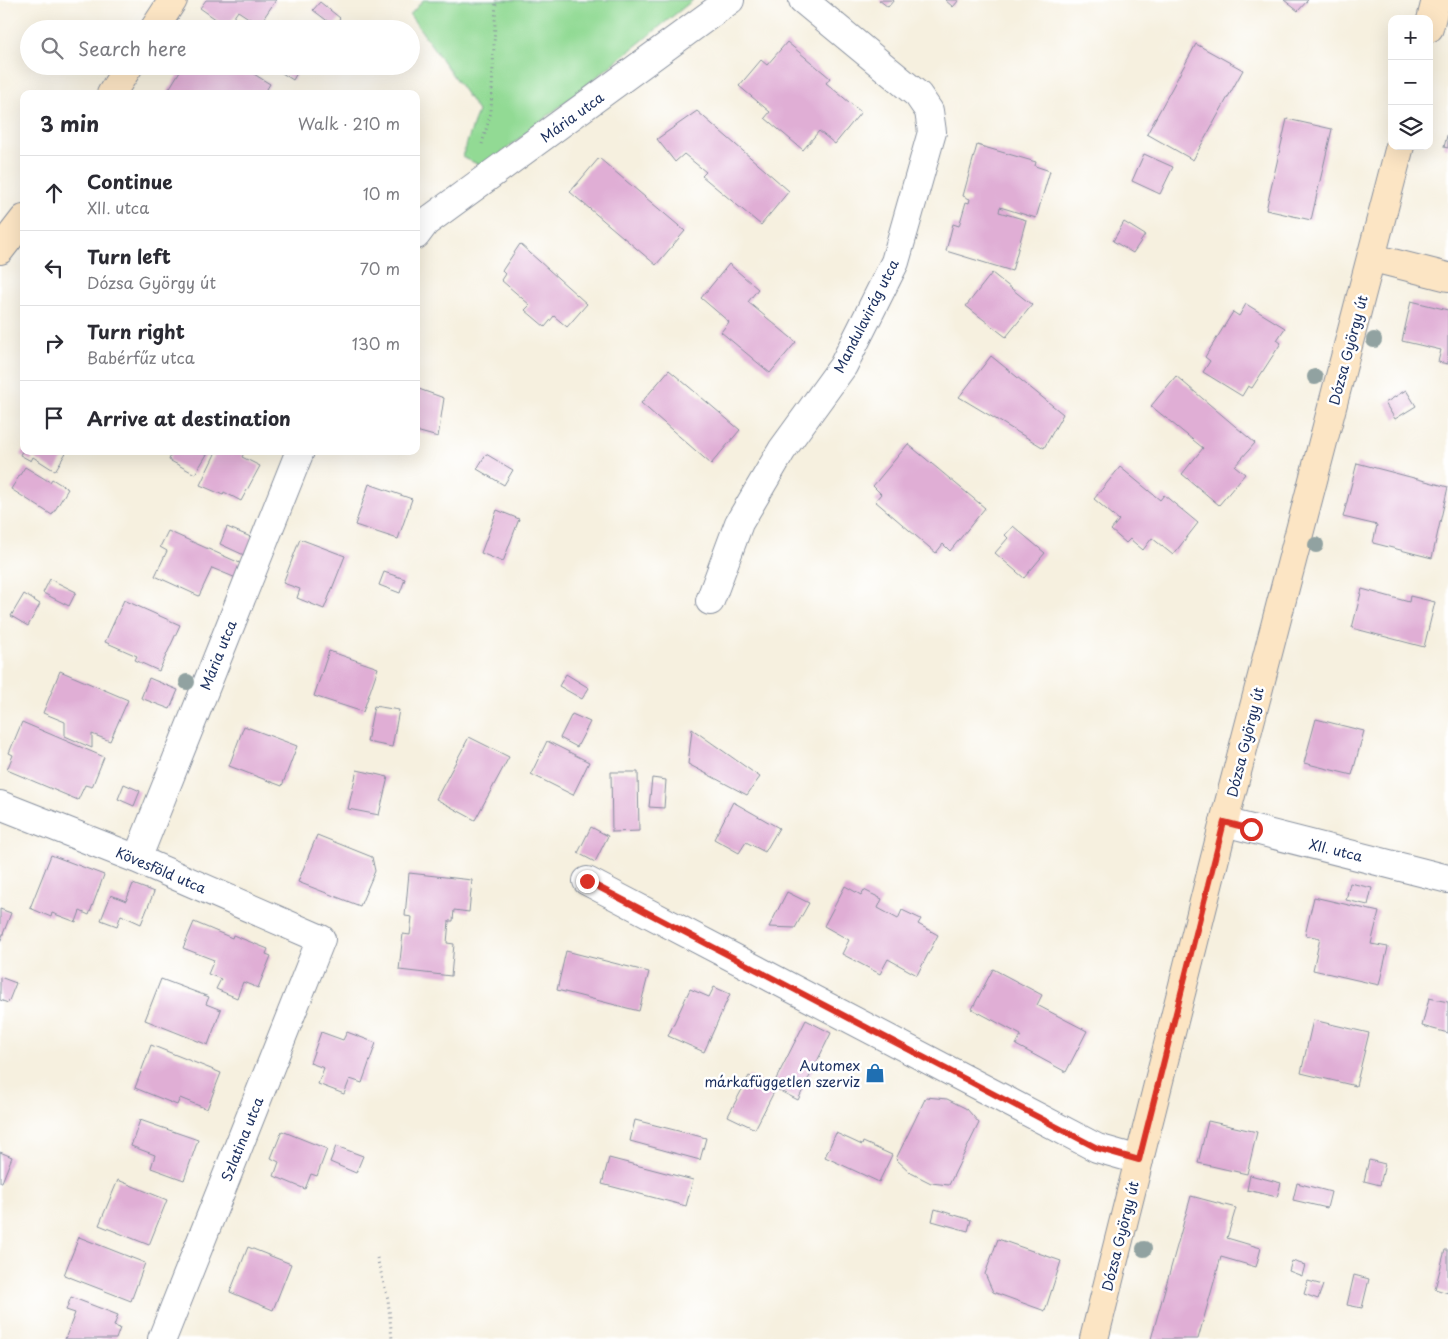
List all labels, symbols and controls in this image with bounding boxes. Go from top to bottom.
map controls [1388,15,1433,150]
button: + [1388,15,1433,60]
search box [20,20,420,75]
icon: search [38,34,66,62]
text: Search here [78,34,187,62]
button: − [1388,60,1433,105]
street label: Mária utca [536,87,608,147]
button: layers [1388,105,1433,150]
text: 3 min [40,107,99,139]
text: Walk · 210 m [298,111,400,135]
text: Continue [87,167,173,195]
icon: ahead [40,179,68,207]
text: 10 m [363,181,400,205]
text: XII. utca [87,195,149,219]
text: Turn left [87,242,171,270]
icon: left [40,254,68,282]
street label: Mandulavirág utca [828,255,904,376]
text: 70 m [360,256,400,280]
text: Dózsa György út [87,270,216,294]
street label: Dózsa György út [1323,293,1373,407]
text: Turn right [87,317,185,345]
icon: right [40,329,68,357]
text: 130 m [352,331,400,355]
text: Babérfűz utca [87,345,195,369]
icon: arrive [40,404,68,432]
text: Arrive at destination [87,404,291,432]
street label: Mária utca [194,617,242,693]
street label: Dózsa György út [1221,684,1269,799]
route start [1240,818,1263,841]
street label: XII. utca [1307,833,1365,867]
street label: Kövesföld utca [112,841,210,899]
route end [576,870,599,893]
place label: Automex márkafüggetlen szerviz [704,1055,860,1092]
shop icon: Automex márkafüggetlen szerviz [864,1062,886,1084]
street label: Szlatina utca [216,1093,269,1184]
street label: Dózsa György út [1096,1178,1144,1293]

